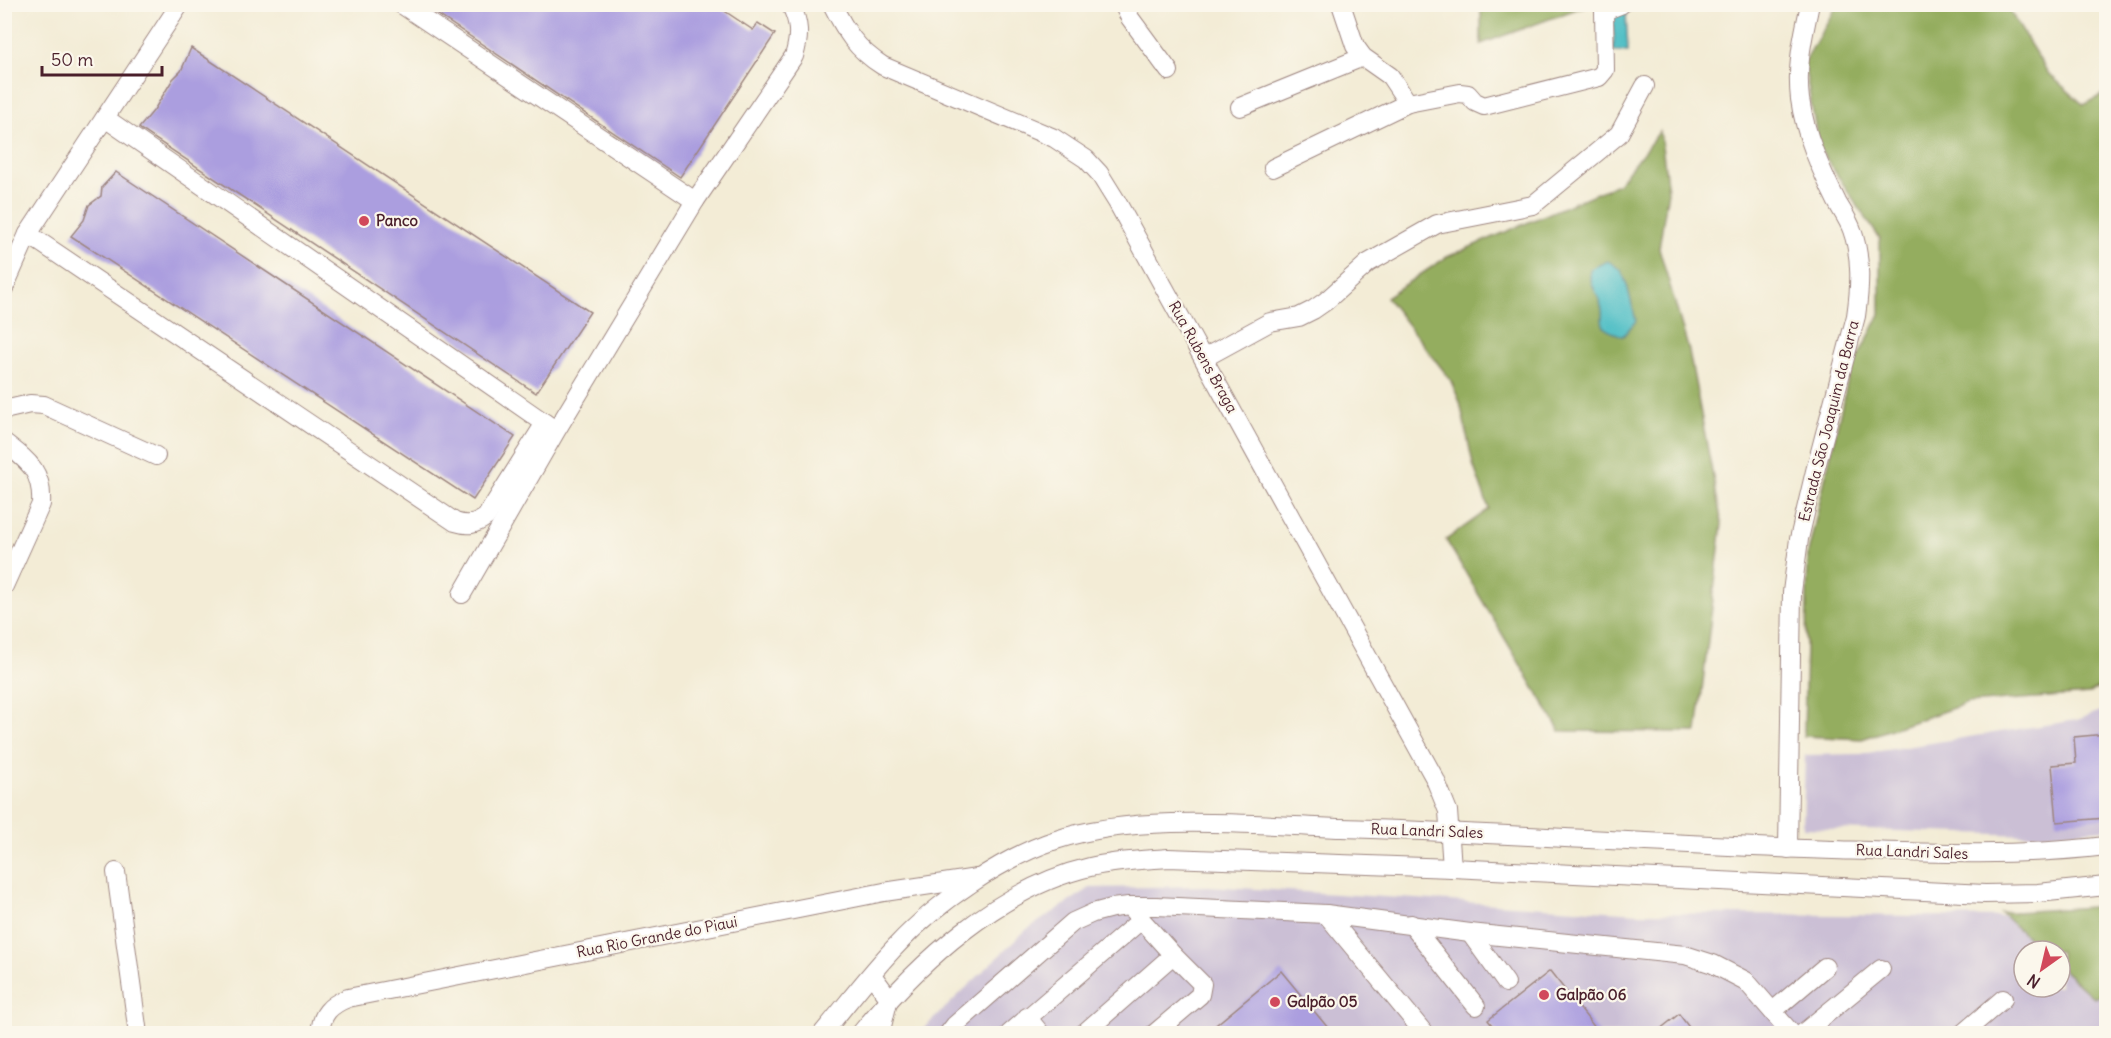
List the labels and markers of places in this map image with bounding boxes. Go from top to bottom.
place label: Panco [376,211,418,230]
marker: Panco [357,214,371,228]
place label: Galpão 06 [1556,985,1627,1005]
marker: Galpão 06 [1537,988,1551,1002]
place label: Galpão 05 [1287,992,1358,1012]
marker: Galpão 05 [1268,995,1282,1009]

